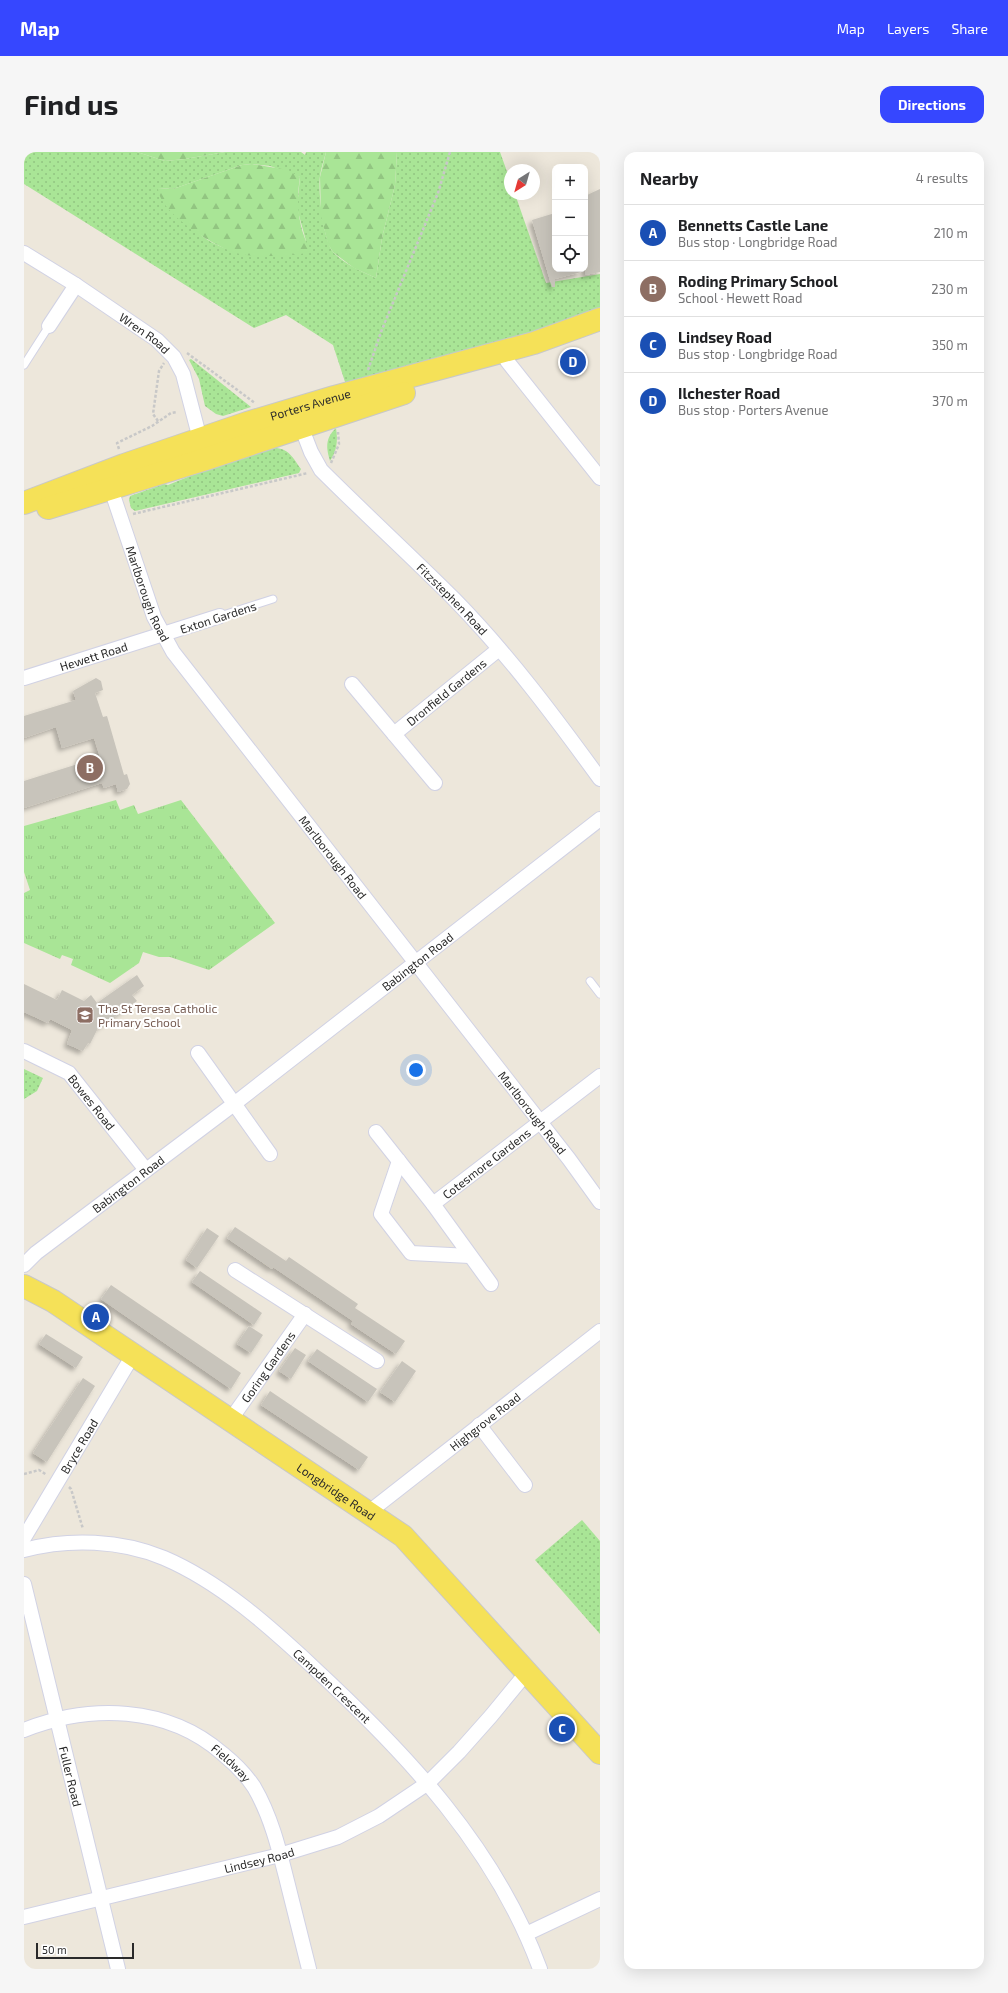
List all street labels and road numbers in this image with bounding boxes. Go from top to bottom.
street label: Wren Road [117,310,173,356]
street label: Porters Avenue [268,386,352,423]
street label: Marlborough Road [124,544,173,644]
street label: Fitzstephen Road [414,560,491,638]
street label: Exton Gardens [178,598,258,636]
street label: Hewett Road [58,639,129,673]
street label: Dronfield Gardens [403,655,489,728]
street label: Marlborough Road [296,813,370,901]
street label: Babington Road [379,929,456,993]
street label: Marlborough Road [496,1068,569,1157]
street label: Bowes Road [66,1071,118,1133]
street label: Cotesmore Gardens [439,1125,533,1201]
street label: Babington Road [89,1152,167,1215]
street label: Goring Gardens [238,1328,298,1405]
street label: Highgrove Road [447,1389,523,1453]
street label: Bryce Road [57,1416,100,1476]
street label: Longbridge Road [294,1460,378,1523]
street label: Campden Crescent [291,1646,374,1726]
street label: Fieldway [209,1741,255,1785]
street label: Fuller Road [57,1745,85,1808]
street label: Lindsey Road [223,1844,296,1875]

